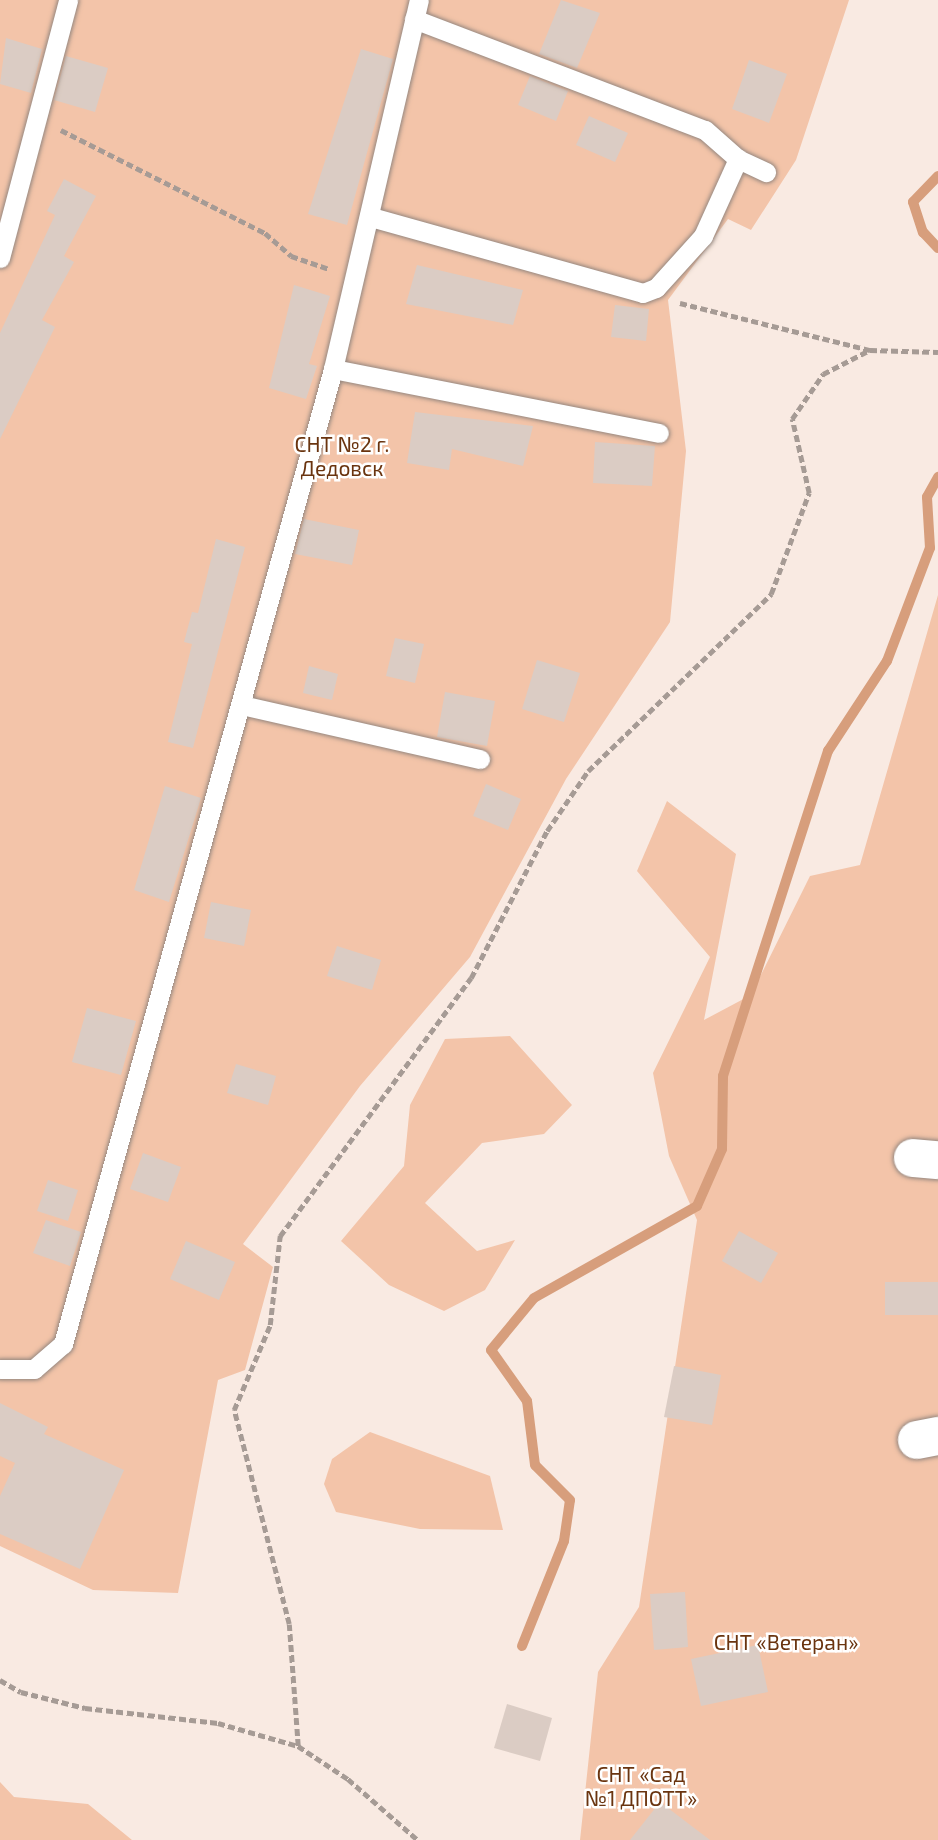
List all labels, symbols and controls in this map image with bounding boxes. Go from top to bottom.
park label: СНТ №2 г. Дедовск [295,431,389,481]
park label: СНТ «Ветеран» [714,1629,858,1655]
park label: СНТ «Сад №1 ДПОТТ» [585,1761,697,1811]

